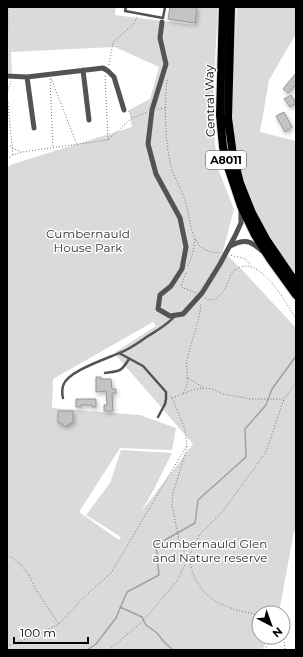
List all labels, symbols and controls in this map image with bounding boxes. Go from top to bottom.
street label: Central Way [201,64,218,137]
road number: A8011 [206,151,246,169]
park label: Cumbernauld House Park [46,226,130,255]
park label: Cumbernauld Glen and Nature reserve [153,536,267,565]
north arrow [251,605,291,645]
scale bar [14,619,88,645]
text: N [270,624,286,641]
text: 100 m [20,625,56,640]

